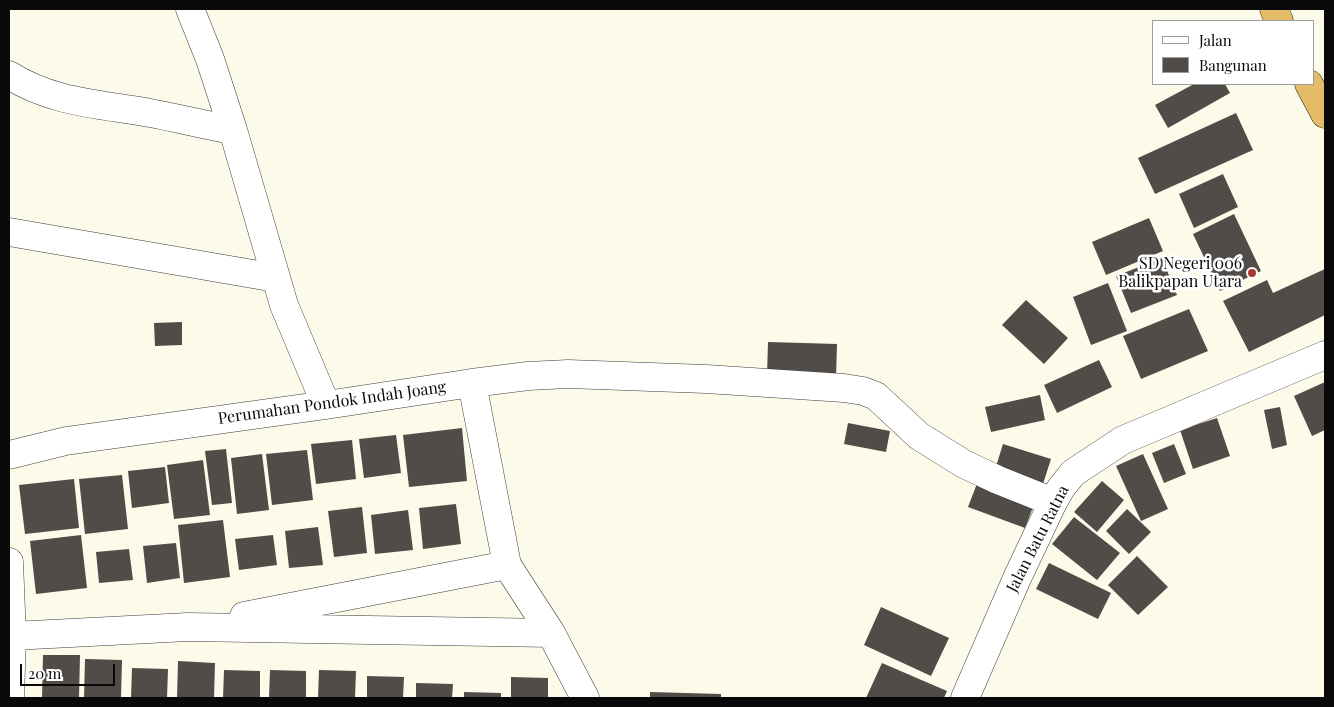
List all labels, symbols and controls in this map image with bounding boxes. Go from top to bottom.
legend [1152,20,1314,85]
text: Jalan [1199,30,1232,50]
text: Bangunan [1199,55,1267,75]
place label: SD Negeri 006 Balikpapan Utara [1118,254,1242,292]
marker: SD Negeri 006 Balikpapan Utara [1246,267,1258,279]
street label: Perumahan Pondok Indah Joang [217,377,447,429]
street label: Jalan Batu Ratna [1003,482,1073,596]
scale bar [22,654,118,686]
text: 20 m [28,663,61,683]

